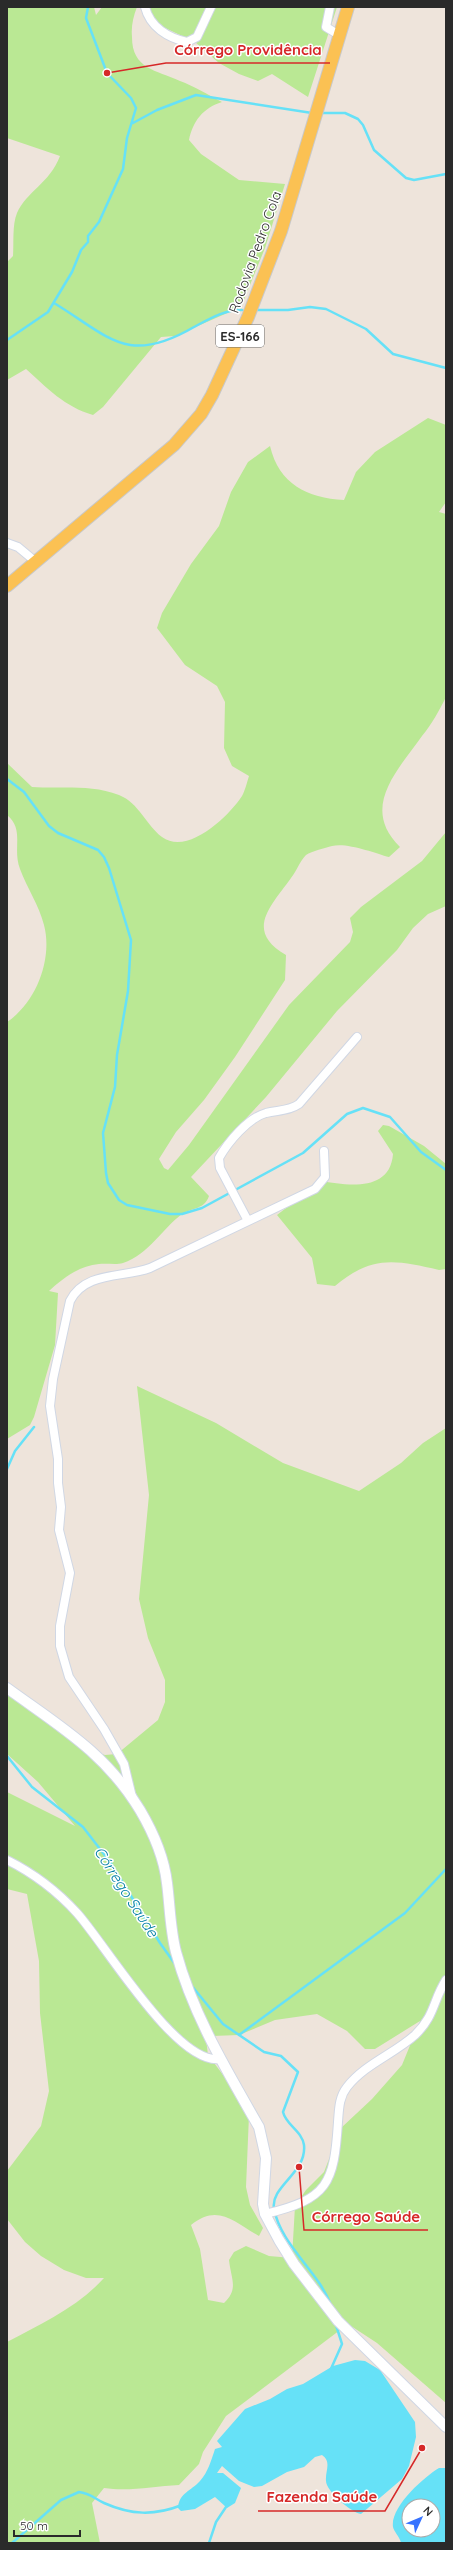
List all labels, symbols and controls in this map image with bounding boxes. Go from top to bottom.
callout: Córrego Providência [166,36,330,63]
text: Córrego Providência [174,40,322,59]
street label: Rodovia Pedro Cola [225,188,285,316]
road number: ES-166 [216,325,264,347]
water label: Córrego Saúde [90,1843,163,1941]
callout: Córrego Saúde [304,2203,428,2230]
text: Córrego Saúde [312,2207,420,2226]
callout: Fazenda Saúde [258,2484,385,2511]
text: Fazenda Saúde [267,2487,378,2506]
north arrow [401,2498,441,2538]
text: N [420,2503,436,2519]
scale bar [14,2512,80,2538]
text: 50 m [20,2518,48,2533]

